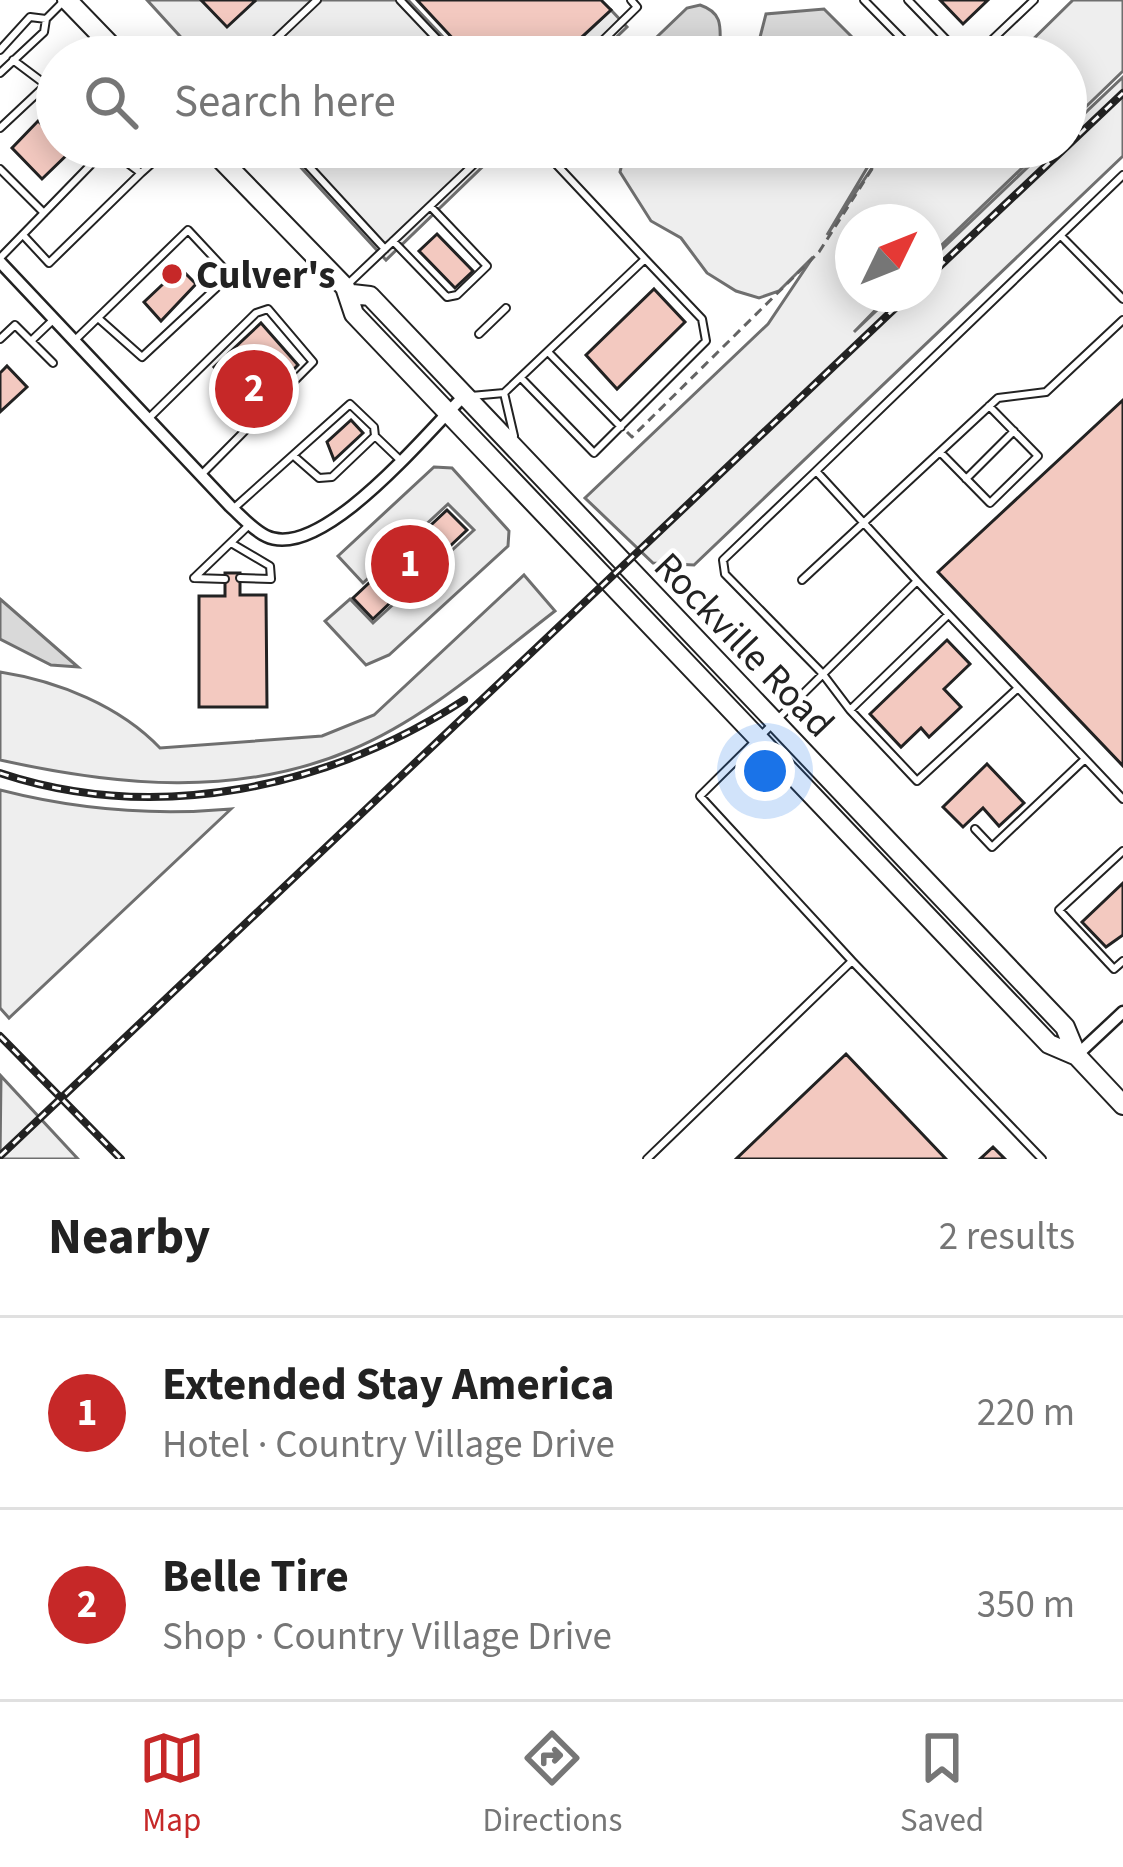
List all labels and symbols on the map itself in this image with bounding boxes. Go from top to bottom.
north arrow [835,204,943,312]
place label: Culver's [196,248,336,304]
marker: Culver's [159,261,185,287]
pin: 2 [215,344,293,434]
pin: 1 [371,519,449,609]
street label: Rockville Road [641,540,847,751]
your location [735,741,795,801]

